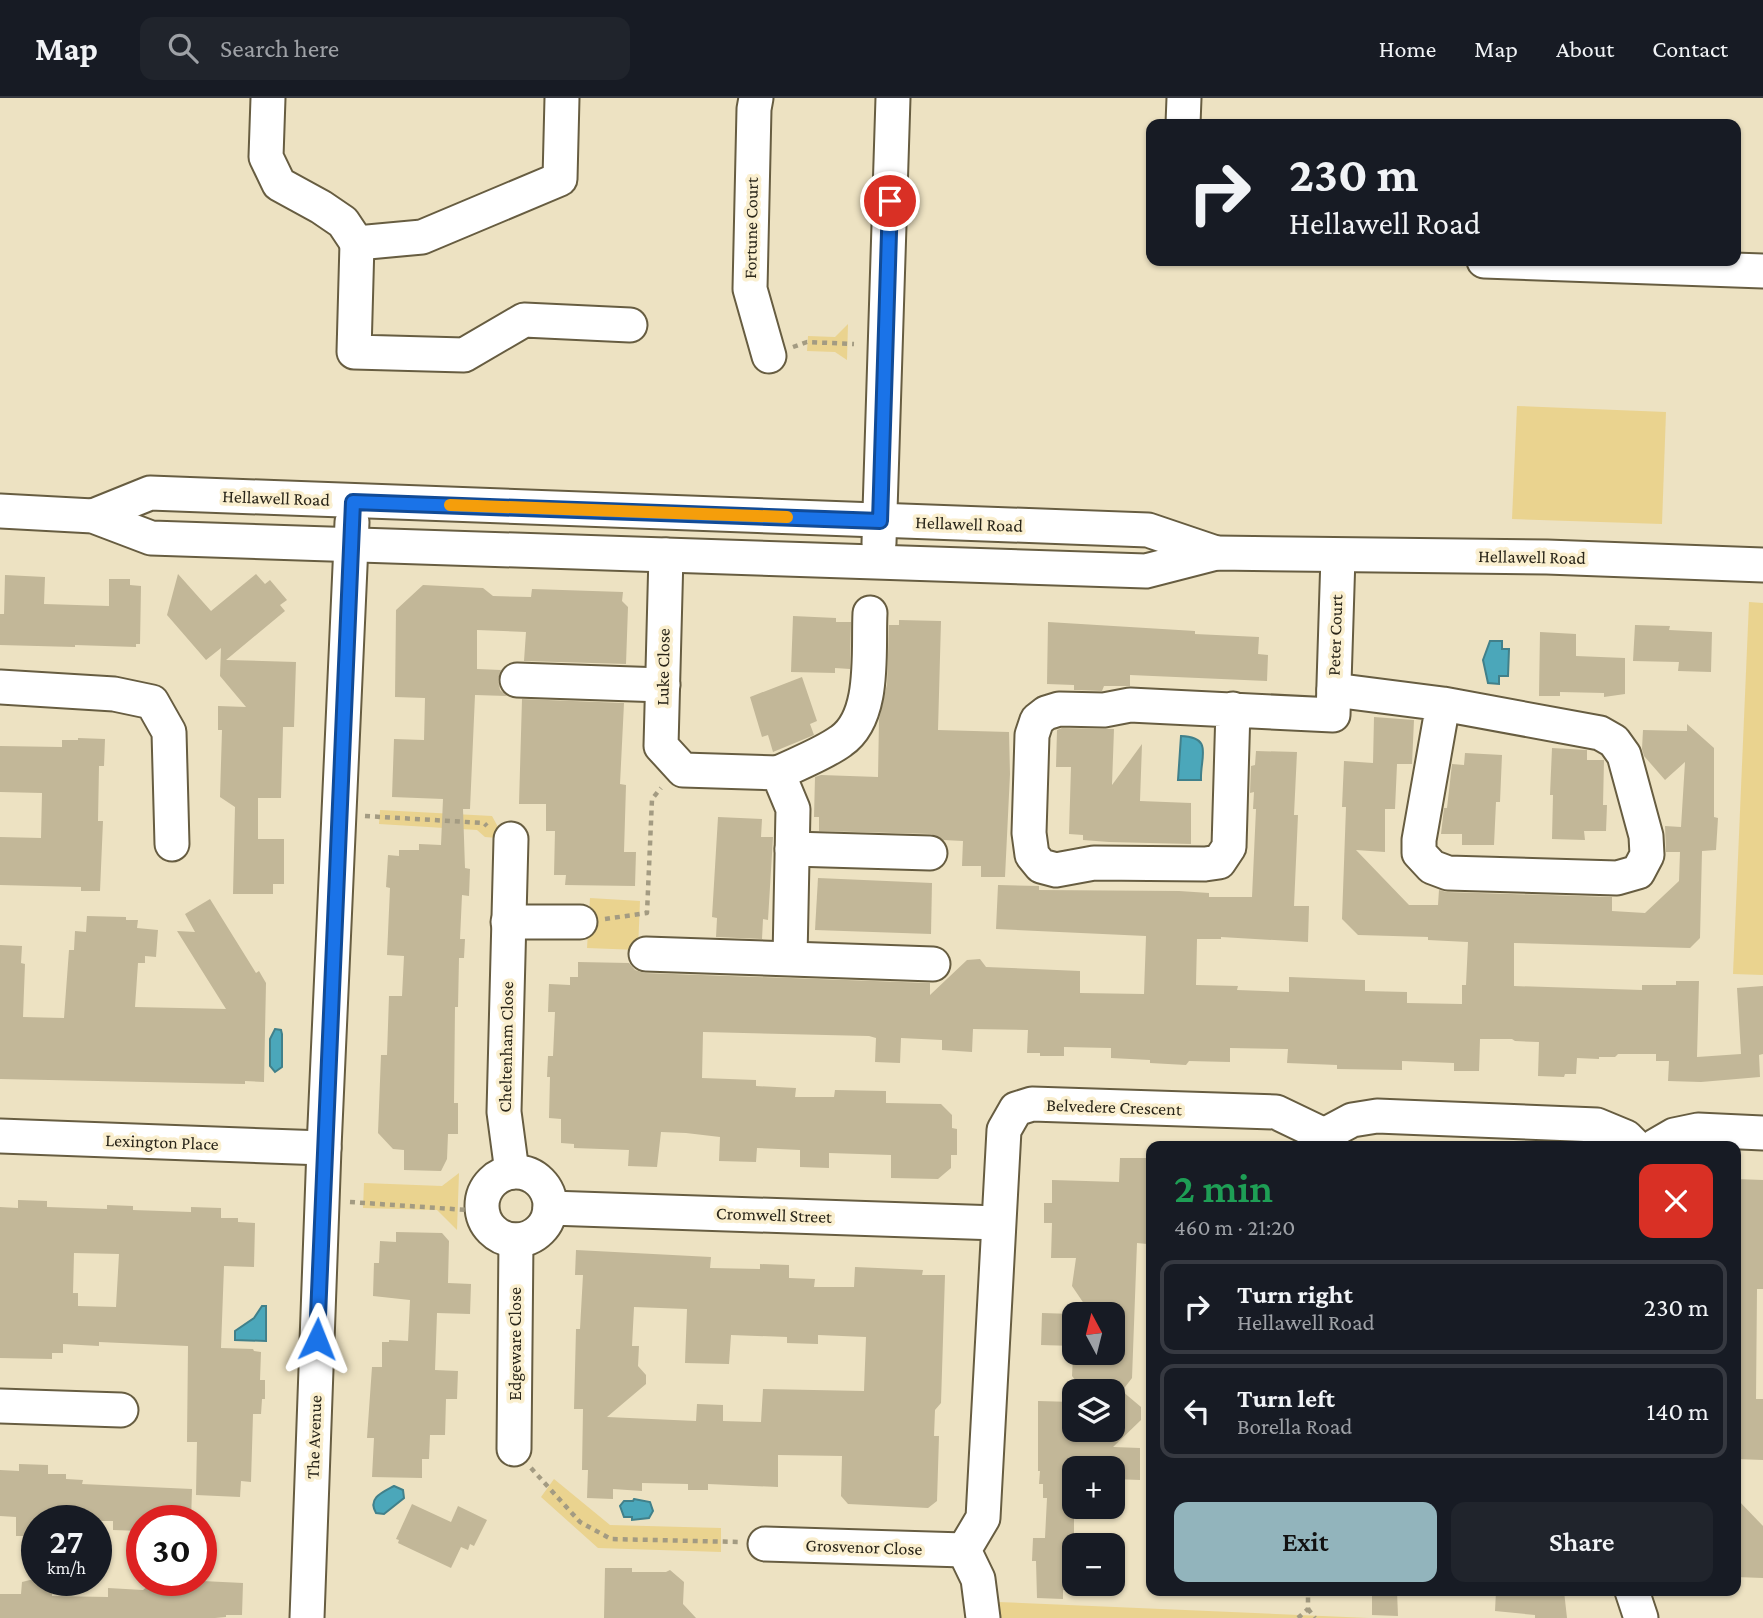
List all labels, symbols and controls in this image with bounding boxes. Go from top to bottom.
search box [140,17,630,80]
icon: search [164,29,202,67]
text: Map [35,30,98,67]
text: Search here [220,34,339,63]
text: Home [1379,35,1436,62]
text: Map [1474,35,1518,62]
text: About [1556,35,1614,62]
text: Contact [1652,35,1728,62]
icon: right [1174,147,1265,238]
text: 230 m [1289,147,1419,202]
pin [860,171,920,231]
street label: Fortune Court [740,176,762,279]
icon: arrive [871,182,909,220]
text: Hellawell Road [1289,205,1481,241]
street label: Hellawell Road [222,486,331,510]
street label: Hellawell Road [915,512,1024,536]
street label: Hellawell Road [1478,546,1587,568]
street label: Peter Court [1324,593,1346,676]
street label: Luke Close [652,628,674,706]
street label: Cheltenham Close [495,981,517,1113]
street label: Belvedere Crescent [1046,1095,1183,1119]
street label: Lexington Place [105,1130,219,1154]
text: 2 min [1174,1164,1273,1211]
button: close [1639,1164,1713,1238]
street label: Cromwell Street [716,1203,833,1227]
text: 460 m · 21:20 [1174,1214,1295,1240]
text: Turn right [1237,1280,1353,1309]
street label: Edgeware Close [505,1287,525,1401]
icon: right [1178,1288,1216,1326]
text: 230 m [1644,1293,1709,1322]
position arrow [280,1302,354,1376]
north arrow [1062,1302,1125,1365]
map controls [1062,1302,1125,1596]
text: Hellawell Road [1237,1309,1375,1335]
button: layers [1062,1379,1125,1442]
text: Turn left [1237,1384,1335,1413]
icon: left [1178,1392,1216,1430]
street label: The Avenue [303,1395,325,1479]
text: 140 m [1647,1397,1709,1426]
text: Borella Road [1237,1413,1352,1439]
button: + [1062,1456,1125,1519]
button: Exit [1174,1502,1437,1582]
button: Share [1451,1502,1713,1582]
speed limit sign: 30 [126,1505,217,1596]
text: 27 [50,1522,83,1561]
button: − [1062,1533,1125,1596]
street label: Grosvenor Close [805,1535,923,1559]
text: km/h [47,1558,86,1578]

